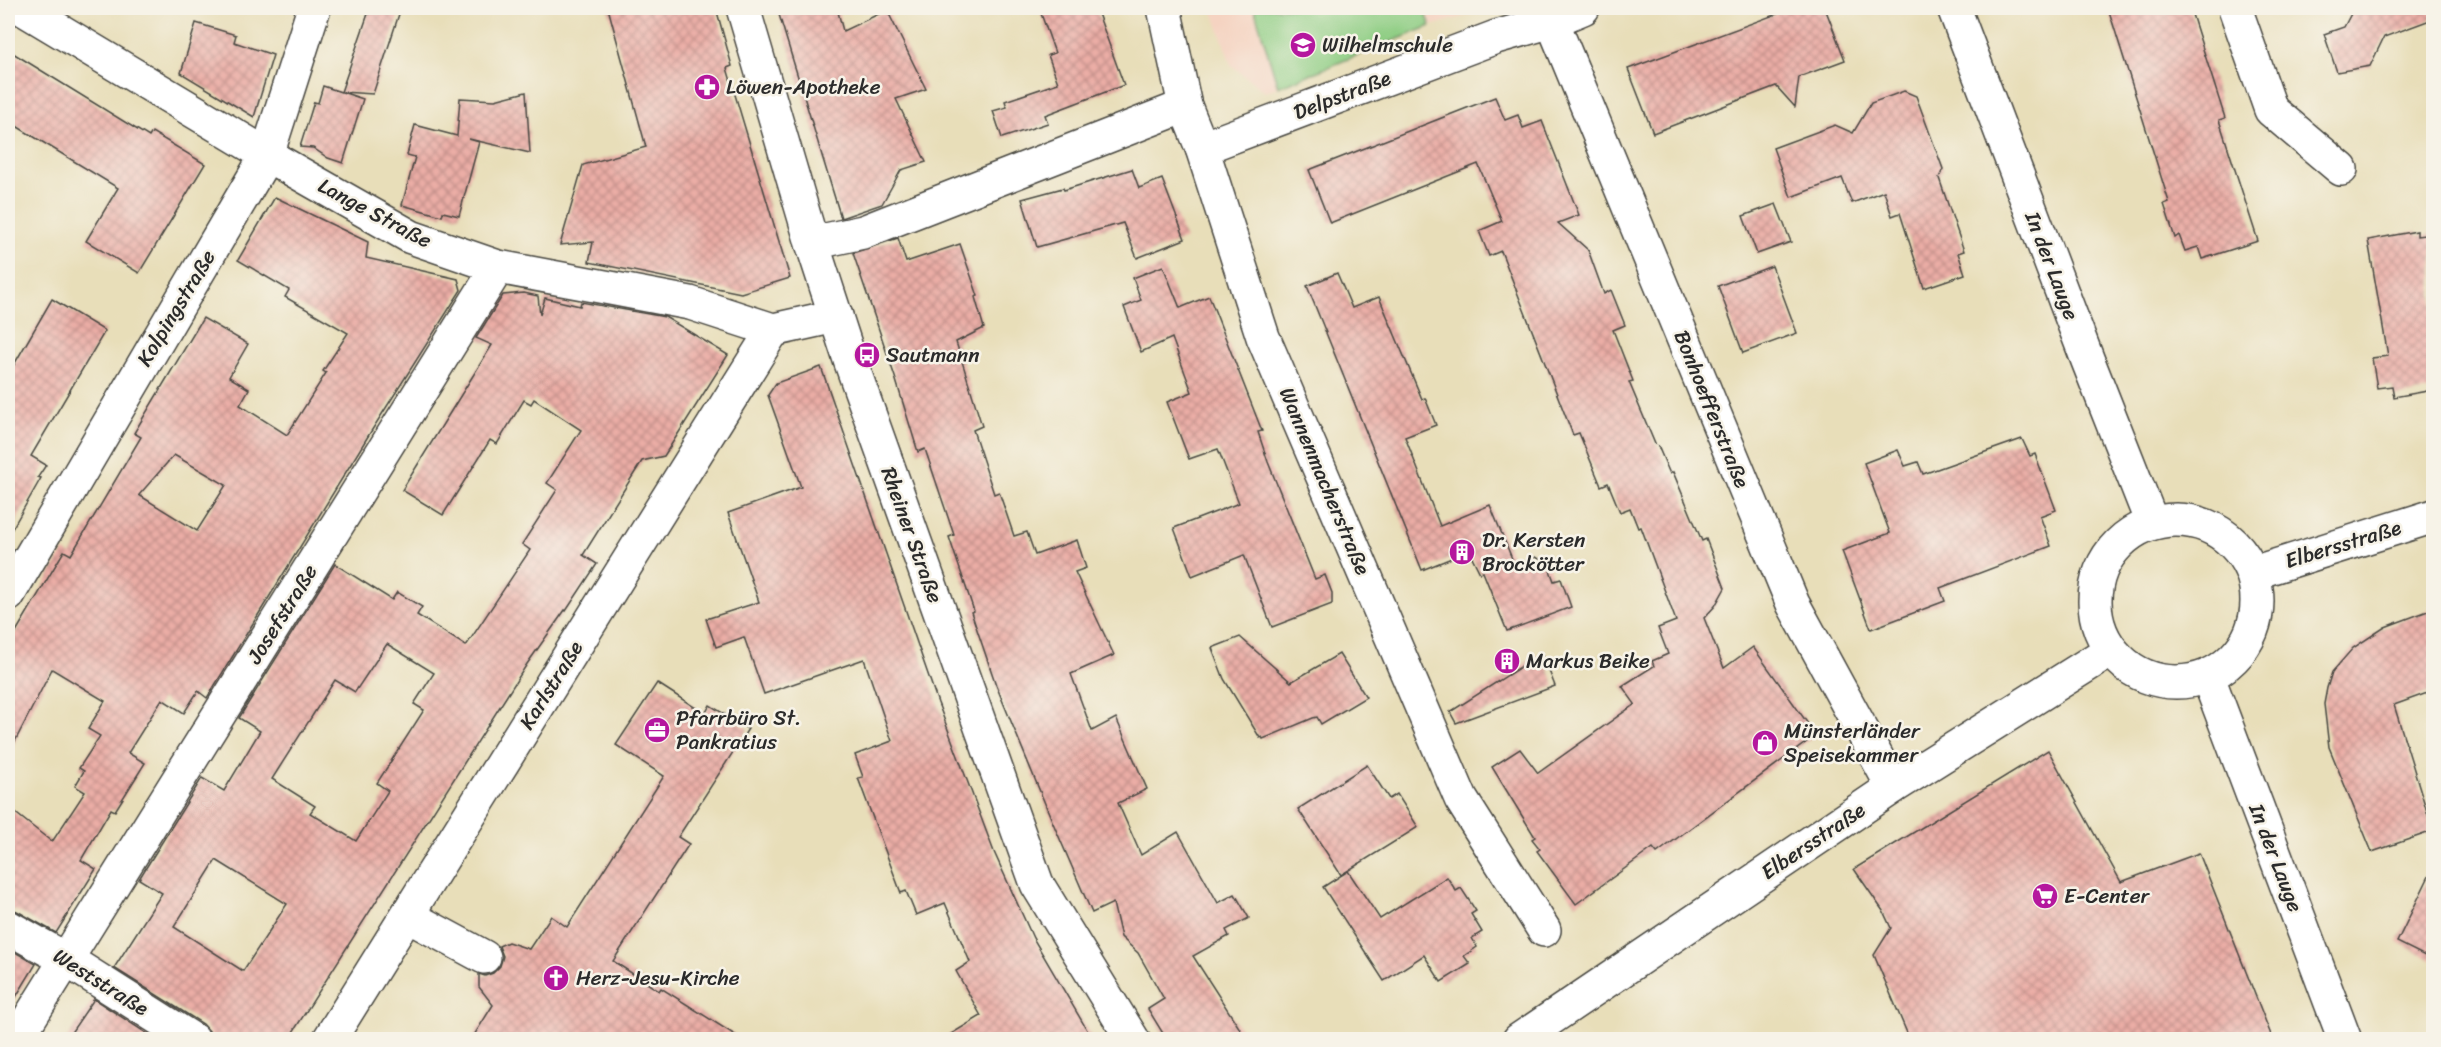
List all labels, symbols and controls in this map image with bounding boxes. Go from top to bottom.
place label: Wilhelmschule [1322,26,1453,64]
school or university icon: Wilhelmschule [1288,30,1318,60]
street label: Delpstraße [1288,59,1396,131]
place label: Löwen-Apotheke [726,68,881,106]
pharmacy icon: Löwen-Apotheke [692,72,722,102]
street label: Lange Straße [311,167,439,259]
street label: In der Lauge [2013,205,2090,326]
street label: Kolpingstraße [126,242,226,374]
street label: Bonhoefferstraße [1663,324,1761,494]
place label: Sautmann [886,336,980,374]
bus stop icon: Sautmann [852,340,882,370]
street label: Wannenmacherstraße [1268,381,1382,581]
street label: Rheiner Straße [870,461,954,609]
street label: Elbersstraße [2280,508,2406,580]
place label: Dr. Kersten Brockötter [1482,521,1585,583]
building icon: Dr. Kersten Brockötter [1447,537,1477,567]
street label: Josefstraße [236,556,328,673]
street label: Karlstraße [509,633,593,737]
place label: Markus Beike [1526,642,1650,680]
building icon: Markus Beike [1492,646,1522,676]
place label: Pfarrbüro St. Pankratius [676,699,801,761]
place label: Münsterländer Speisekammer [1784,712,1921,774]
office icon: Pfarrbüro St. Pankratius [642,715,672,745]
shop icon: Münsterländer Speisekammer [1750,728,1780,758]
street label: Elbersstraße [1753,792,1873,890]
street label: In der Lauge [2237,797,2314,918]
place label: E-Center [2064,877,2151,915]
supermarket icon: E-Center [2030,881,2060,911]
street label: Weststraße [45,937,157,1027]
place label: Herz-Jesu-Kirche [576,959,740,997]
church icon: Herz-Jesu-Kirche [541,963,571,993]

